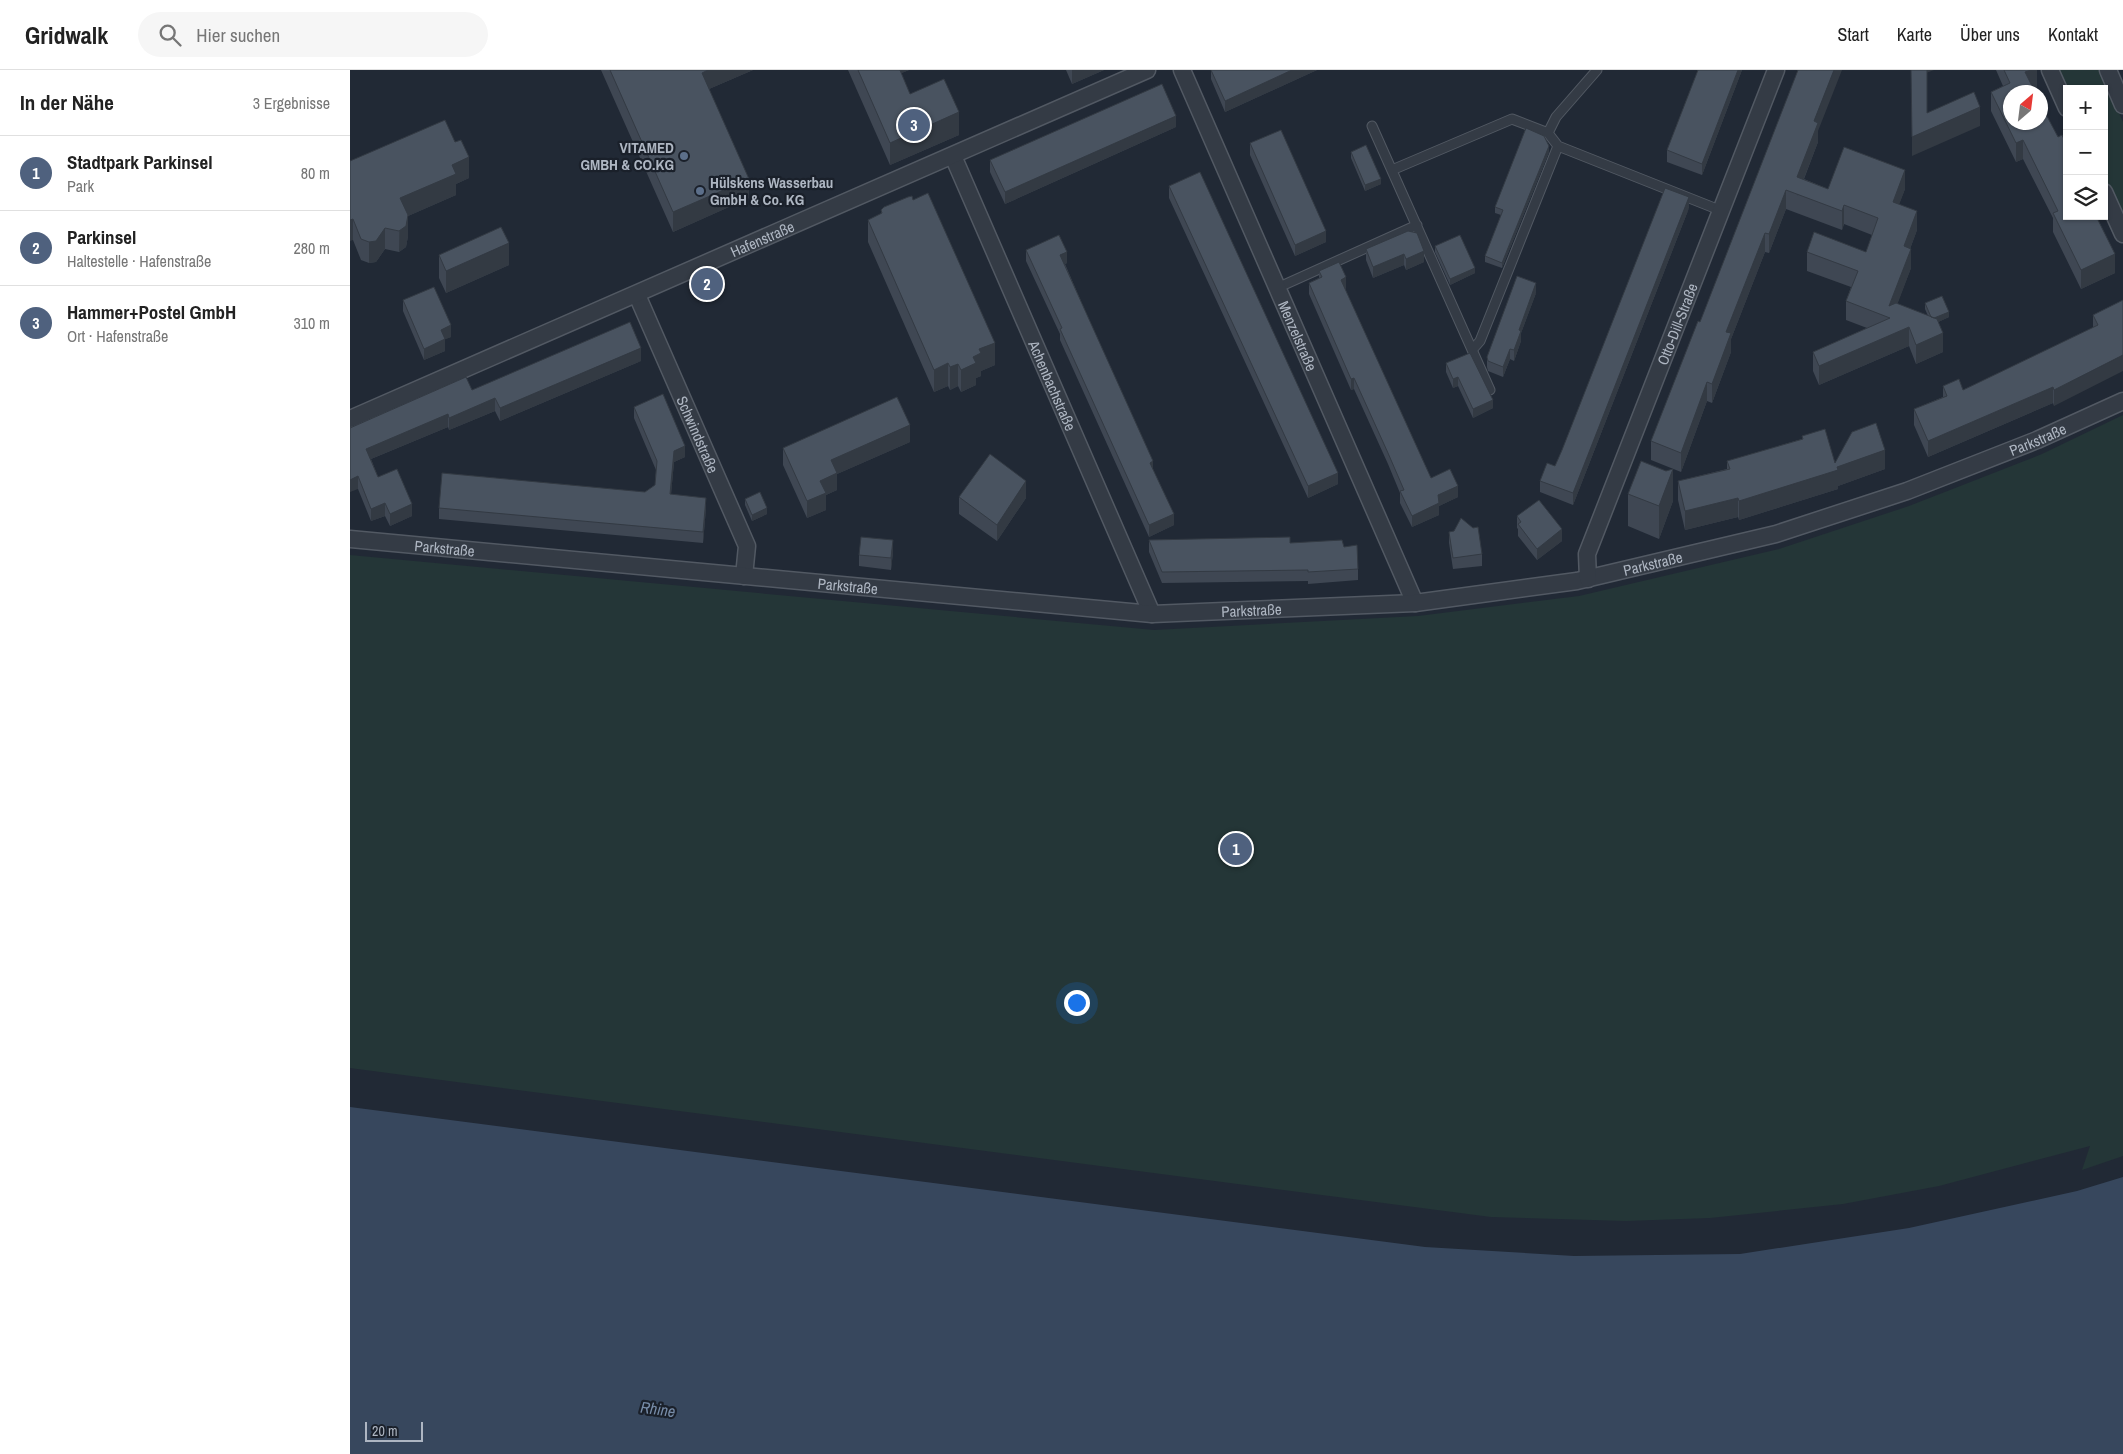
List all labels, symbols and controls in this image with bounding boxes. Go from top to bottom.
search box [138,12,488,57]
text: Gridwalk [25,19,108,51]
icon: search [156,21,184,49]
text: Hier suchen [196,22,280,48]
text: Start [1838,22,1869,47]
text: Karte [1897,22,1932,47]
text: Über uns [1960,22,2020,47]
text: Kontakt [2048,22,2098,47]
north arrow [2003,85,2048,130]
map controls [2063,85,2108,220]
button: + [2063,85,2108,130]
text: In der Nähe [20,88,114,117]
text: 3 Ergebnisse [253,92,330,114]
pin: 3 [898,106,930,144]
button: − [2063,130,2108,175]
place label: VITAMED GMBH & CO.KG [580,137,674,175]
text: Stadtpark Parkinsel [67,149,212,175]
marker: VITAMED GMBH & CO.KG [678,150,690,162]
text: 1 [32,162,40,184]
text: 80 m [301,162,330,184]
place label: Hülskens Wasserbau GmbH & Co. KG [710,172,833,210]
text: Park [67,175,94,197]
button: layers [2063,175,2108,220]
marker: Hülskens Wasserbau GmbH & Co. KG [694,185,706,197]
street label: Hafenstraße [727,215,798,262]
text: Parkinsel [67,224,136,250]
text: 2 [32,237,40,259]
text: 280 m [294,237,330,259]
text: Haltestelle · Hafenstraße [67,250,211,272]
pin: 2 [691,265,723,303]
street label: Otto-Dill-Straße [1651,280,1702,368]
street label: Menzelstraße [1274,297,1323,374]
text: Hammer+Postel GmbH [67,299,236,325]
text: 3 [32,312,40,334]
text: 310 m [294,312,330,334]
text: Ort · Hafenstraße [67,325,168,347]
street label: Achenbachstraße [1023,336,1082,434]
street label: Schwindstraße [672,392,724,476]
street label: Parkstraße [2006,418,2070,460]
street label: Parkstraße [414,535,476,561]
street label: Parkstraße [1621,546,1685,580]
street label: Parkstraße [817,572,879,599]
street label: Parkstraße [1221,598,1282,622]
pin: 1 [1220,830,1252,868]
your location [1064,990,1090,1016]
water label: Rhine [639,1396,677,1422]
scale bar [365,1419,422,1442]
text: 20 m [372,1422,398,1440]

